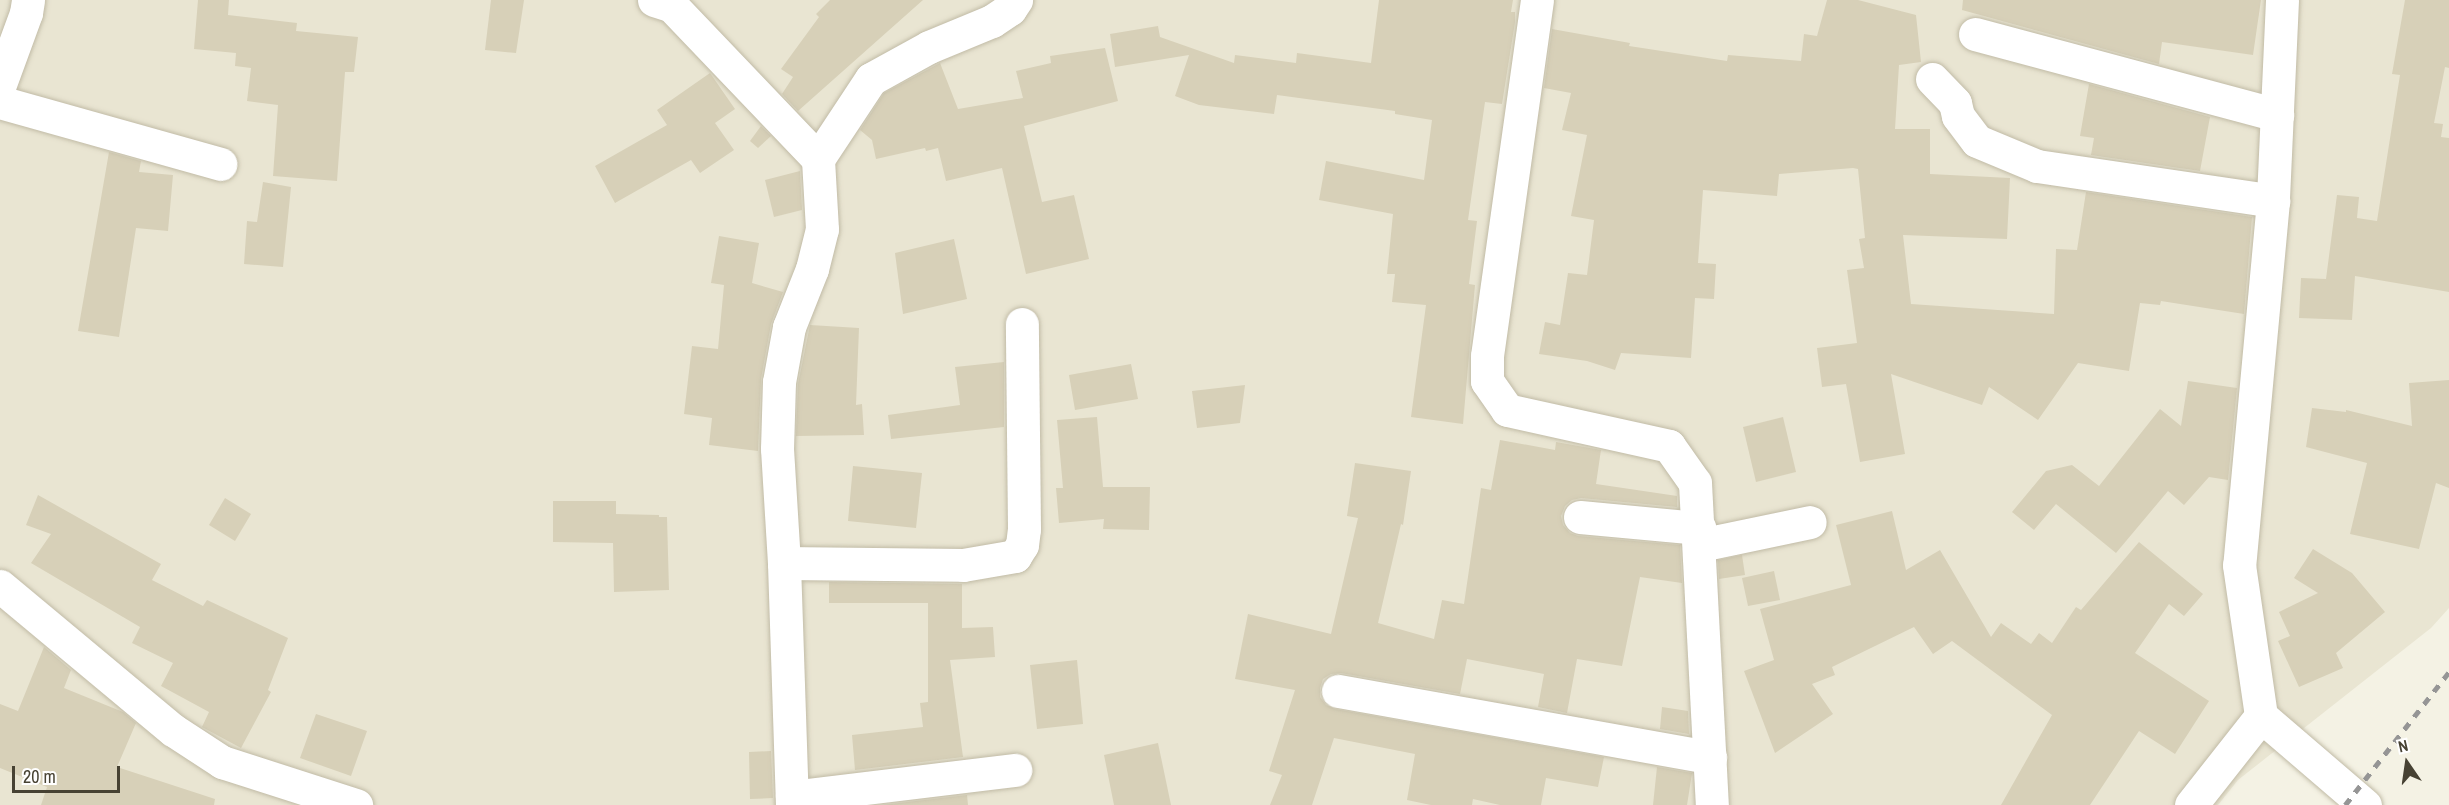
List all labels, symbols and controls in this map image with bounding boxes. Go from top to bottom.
north arrow [2377,733,2437,793]
text: N [2396,734,2410,757]
scale bar [15,754,123,792]
text: 20 m [23,764,56,789]

